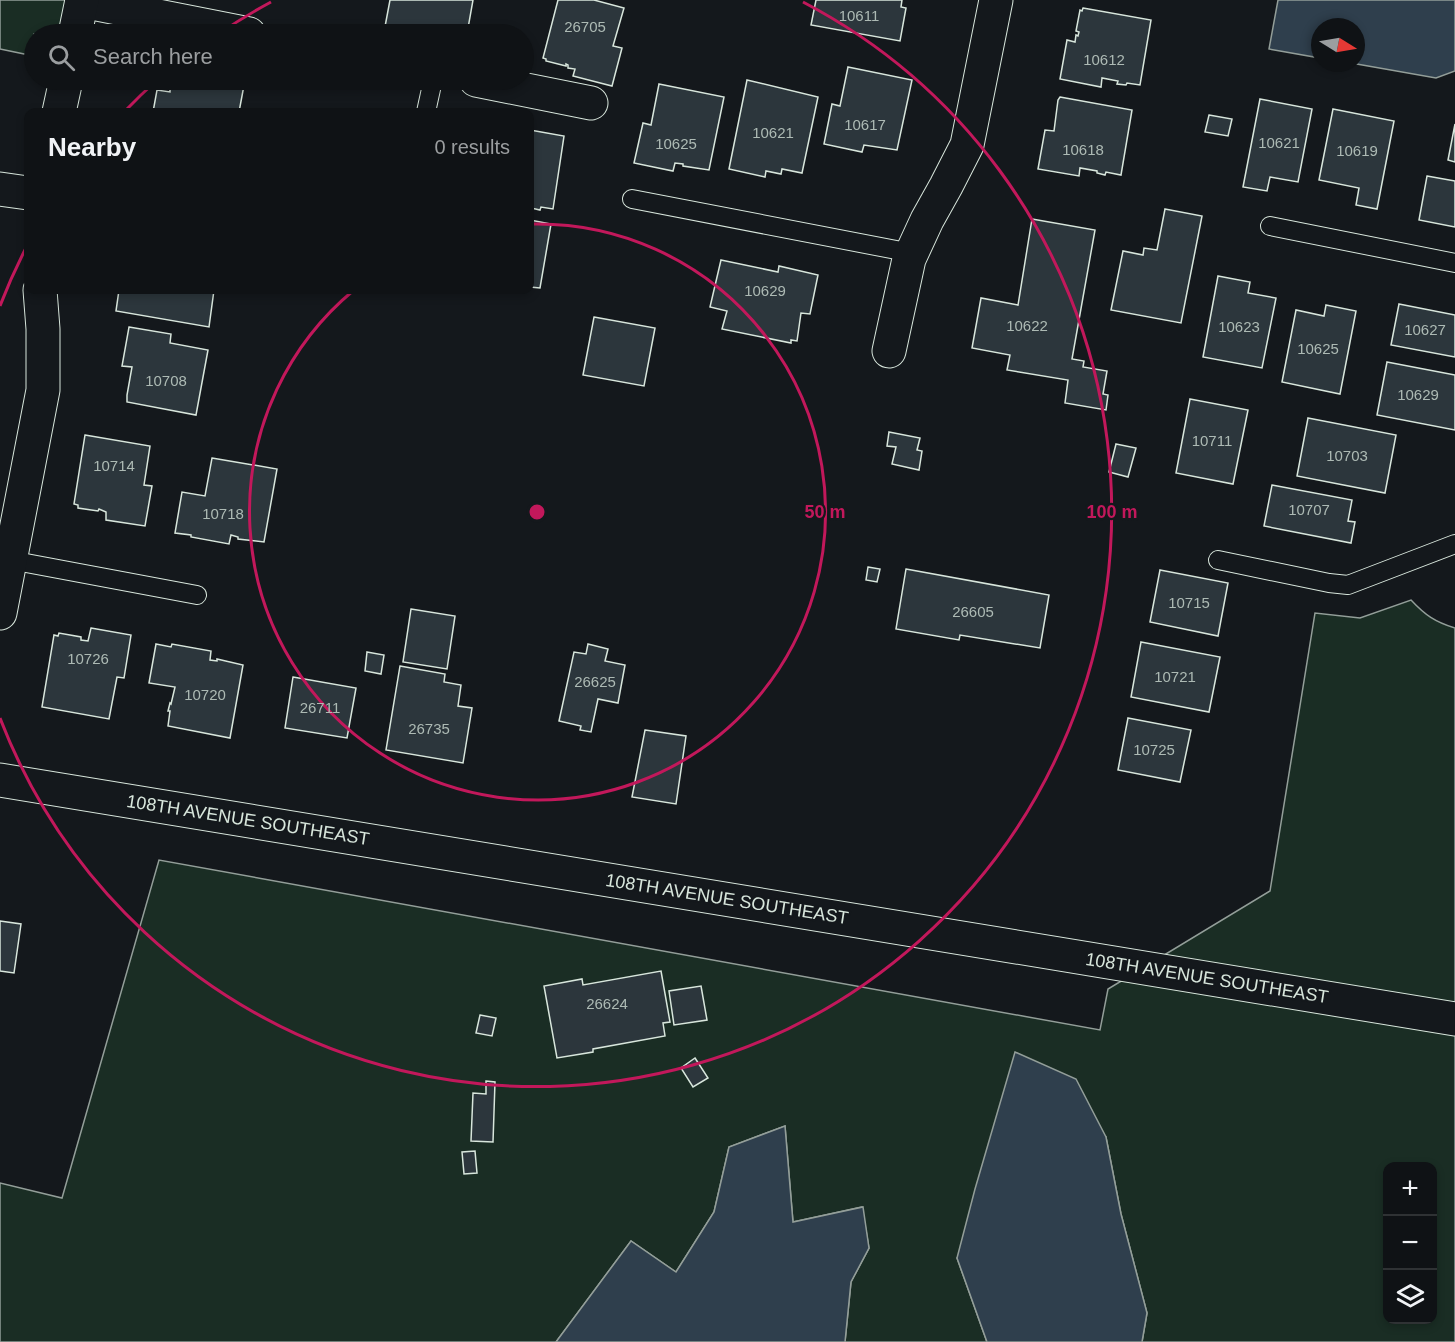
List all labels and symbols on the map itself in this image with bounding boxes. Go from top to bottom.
house number: 10611 [839,7,879,24]
house number: 26705 [564,18,606,35]
north arrow [1311,18,1365,72]
house number: 10612 [1083,51,1125,68]
house number: 10617 [844,116,886,133]
house number: 10621 [752,124,794,141]
house number: 10621 [1258,134,1300,151]
house number: 10625 [655,135,697,152]
house number: 10618 [1062,141,1104,158]
house number: 10619 [1336,142,1378,159]
house number: 10629 [744,282,786,299]
house number: 10622 [1006,317,1048,334]
house number: 10623 [1218,318,1260,335]
house number: 10627 [1404,321,1446,338]
house number: 10625 [1297,340,1339,357]
house number: 10708 [145,372,187,389]
house number: 10629 [1397,386,1439,403]
house number: 10711 [1192,432,1232,449]
house number: 10703 [1326,447,1368,464]
house number: 10714 [93,457,135,474]
house number: 10707 [1288,501,1330,518]
centre of rings [527,502,547,522]
text: 50 m [804,502,846,522]
text: 100 m [1086,502,1138,522]
house number: 10718 [202,505,244,522]
house number: 10715 [1168,594,1210,611]
house number: 26605 [952,603,994,620]
house number: 10726 [67,650,109,667]
house number: 10721 [1154,668,1196,685]
house number: 26625 [574,673,616,690]
house number: 10720 [184,686,226,703]
house number: 26711 [300,699,340,716]
house number: 26735 [408,720,450,737]
house number: 10725 [1133,741,1175,758]
street label: 108TH AVENUE SOUTHEAST [125,791,371,849]
street label: 108TH AVENUE SOUTHEAST [604,870,850,928]
street label: 108TH AVENUE SOUTHEAST [1084,949,1330,1007]
house number: 26624 [586,995,628,1012]

